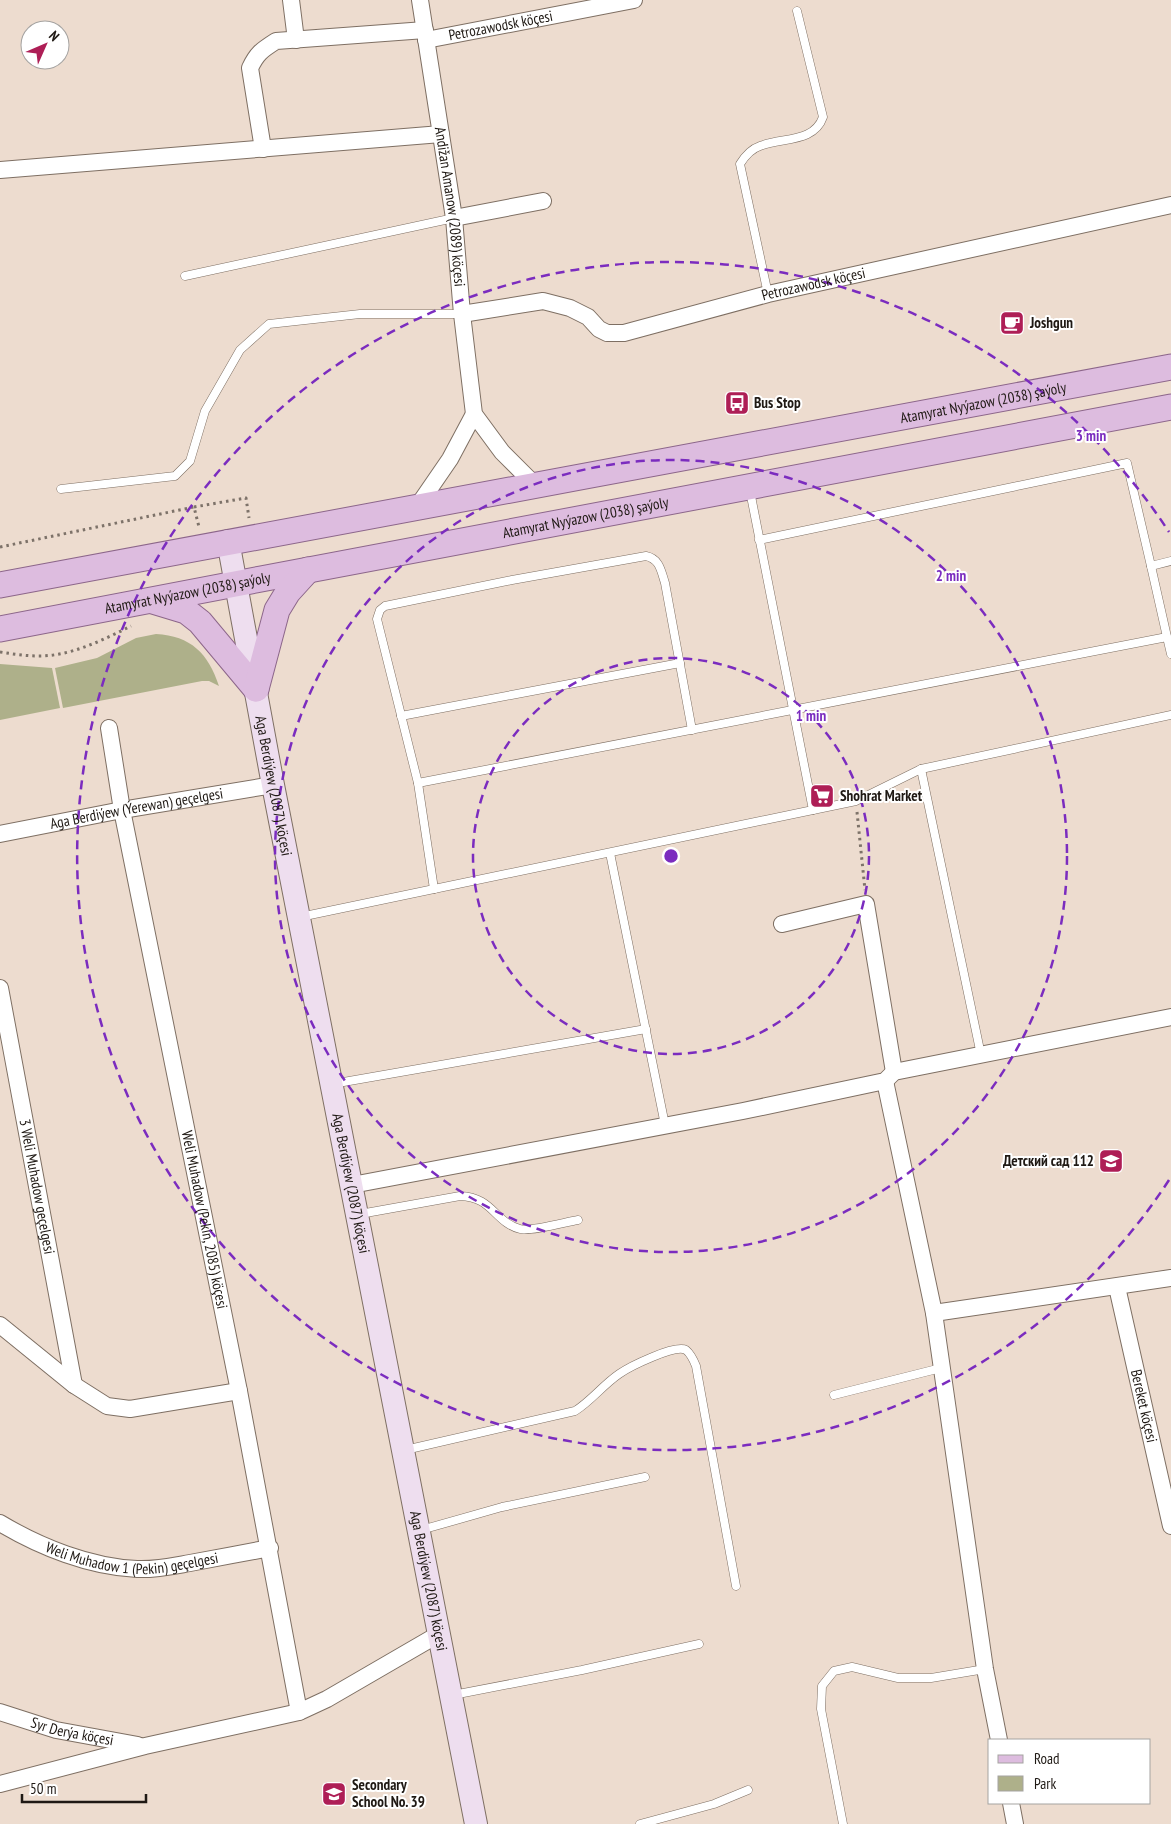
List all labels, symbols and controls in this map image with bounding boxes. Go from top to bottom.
street label: Petrozawodsk köçesi [447,6,554,44]
north arrow [20,20,70,70]
text: N [45,27,63,45]
street label: Andižan Amanow (2089) köçesi [431,125,470,287]
street label: Petrozawodsk köçesi [759,263,867,304]
cafe icon: Joshgun [999,310,1025,336]
place label: Joshgun [1029,313,1073,332]
street label: Atamyrat Nyýazow (2038) şaýoly [899,377,1068,427]
bus stop icon: Bus Stop [724,390,750,416]
place label: Bus Stop [754,393,801,412]
text: 3 min [1076,426,1106,445]
street label: Atamyrat Nyýazow (2038) şaýoly [501,492,670,542]
text: 2 min [936,566,966,585]
street label: Atamyrat Nyýazow (2038) şaýoly [103,567,272,618]
text: 1 min [796,706,826,725]
street label: Aga Berdiýew (2087) köçesi [251,714,297,857]
street label: Aga Berdiýew (Ýerewan) geçelgesi [48,783,224,833]
supermarket icon: Shohrat Market [809,783,835,809]
place label: Shohrat Market [840,786,923,805]
centre of rings [662,847,680,865]
street label: Aga Berdiýew (2087) köçesi [328,1112,374,1255]
street label: 3 Weli Muhadow geçelgesi [16,1117,59,1256]
street label: Weli Muhadow (Pekin, 2085) köçesi [178,1129,232,1310]
school or university icon: Детский сад 112 [1098,1148,1124,1174]
place label: Детский сад 112 [1003,1151,1094,1170]
street label: Bereket köçesi [1127,1367,1162,1444]
street label: Aga Berdiýew (2087) köçesi [406,1509,452,1652]
street label: Weli Muhadow 1 (Pekin) geçelgesi [43,1537,220,1578]
street label: Syr Derýa köçesi [29,1713,115,1749]
legend [988,1739,1151,1804]
text: Road [1034,1749,1060,1768]
scale bar [22,1772,146,1804]
text: Park [1034,1774,1056,1793]
place label: Secondary School No. 39 [352,1775,425,1811]
text: 50 m [30,1779,56,1798]
school or university icon: Secondary School No. 39 [321,1781,347,1807]

